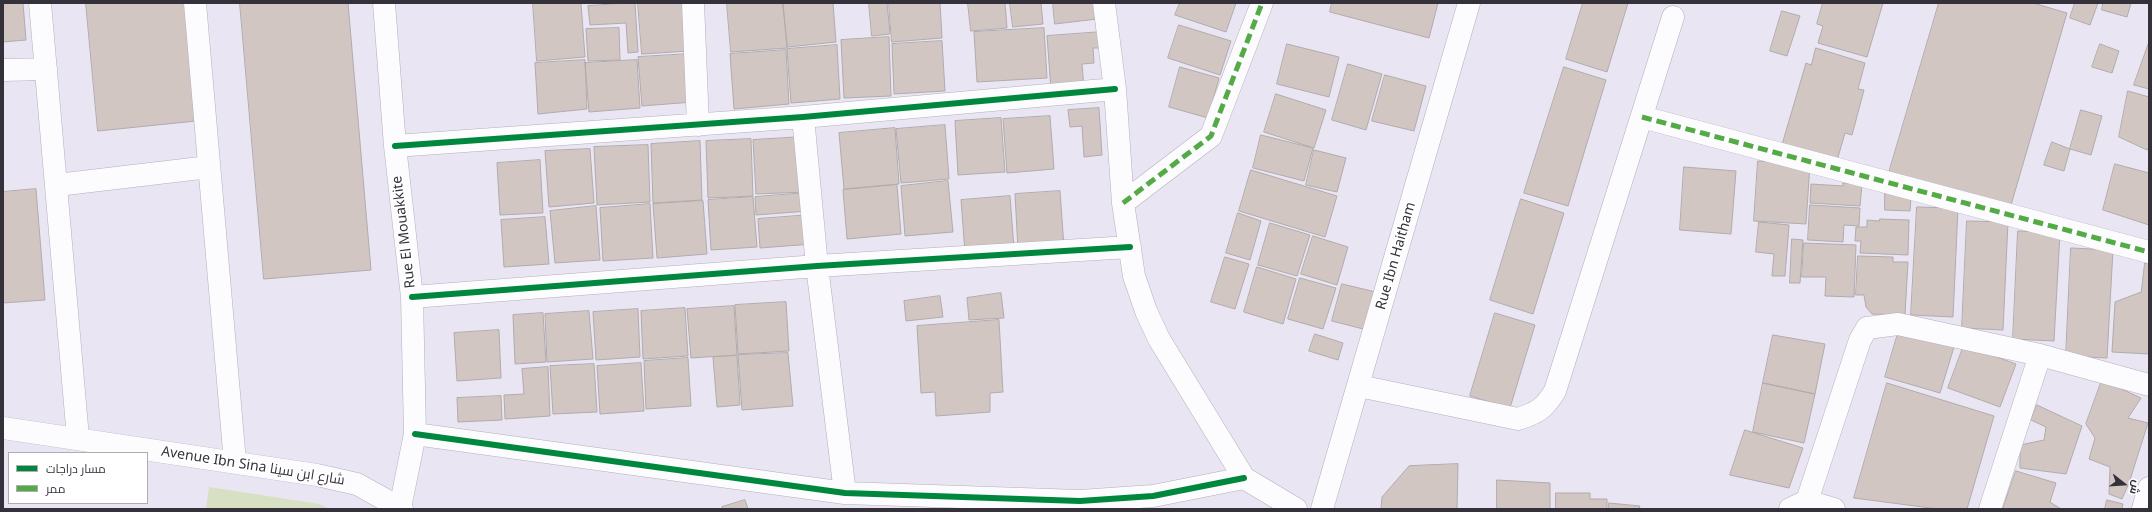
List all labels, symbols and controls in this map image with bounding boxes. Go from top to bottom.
street label: Rue El Mouakkite [389,175,419,289]
street label: Rue Ibn Haitham [1373,200,1419,312]
street label: Avenue Ibn Sina شارع ابن سينا [160,443,346,489]
legend [8,452,148,504]
text: مسار دراجات [46,460,106,477]
north arrow [2104,464,2144,504]
text: ش [2127,479,2145,497]
text: ممر [46,480,65,497]

